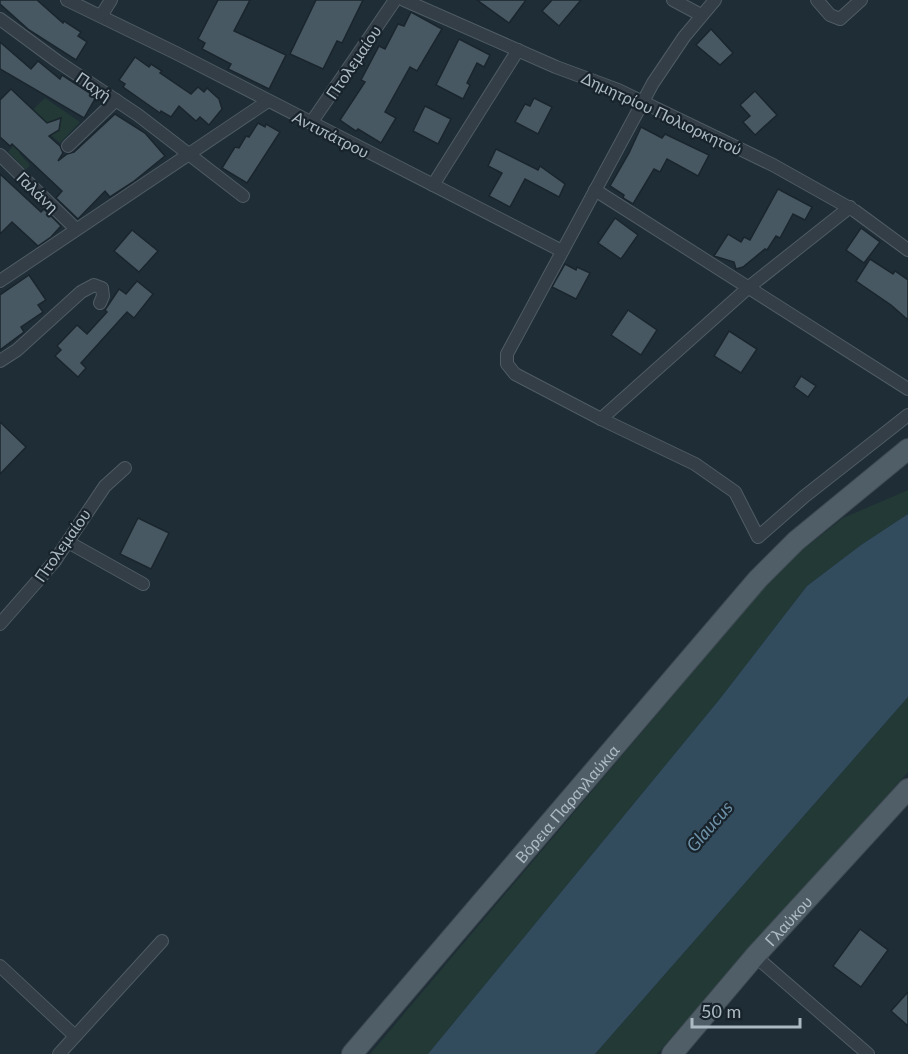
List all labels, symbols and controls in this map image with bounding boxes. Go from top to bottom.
street label: Πτολεμαίου [321,22,385,102]
street label: Παχή [73,67,115,105]
street label: Δημητρίου Πολιορκητού [579,67,745,159]
street label: Αντιπάτρου [290,107,372,161]
street label: Γαλάνη [13,168,63,216]
street label: Πτολεμαίου [30,505,94,585]
street label: Βόρεια Παραγλαύκια [511,740,623,866]
water label: Glaucus [681,796,737,856]
street label: Γλαύκου [760,891,815,949]
scale bar [692,991,800,1029]
text: 50 m [701,1000,741,1022]

